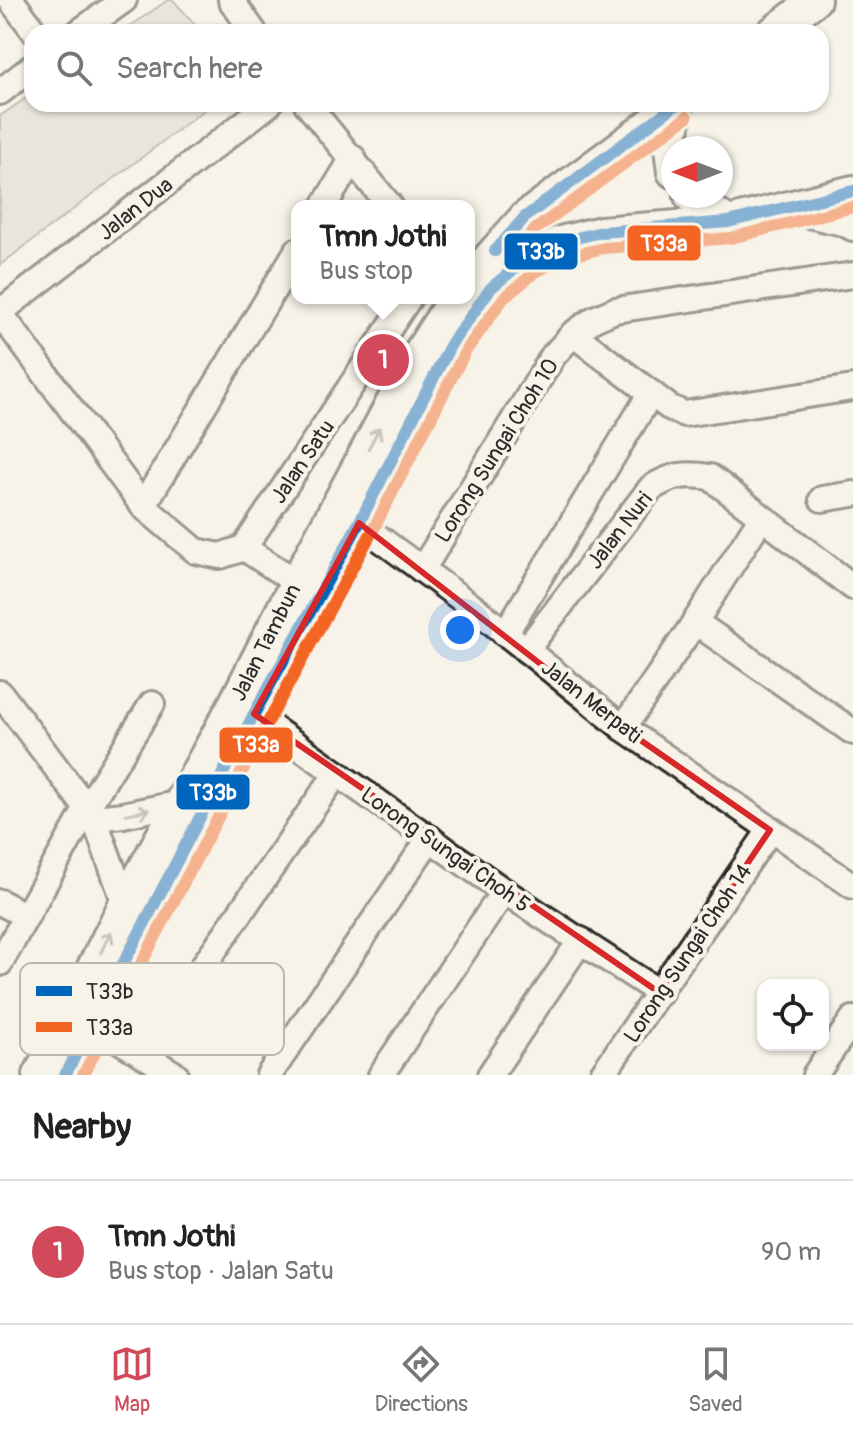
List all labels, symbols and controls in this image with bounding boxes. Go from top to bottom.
search box [24,24,829,112]
icon: search [52,46,96,90]
text: Search here [116,50,263,87]
north arrow [661,136,733,208]
street label: Jalan Dua [93,171,179,247]
popup [291,200,475,304]
text: Tmn Jothi [319,218,447,255]
line badge: T33a [626,224,702,262]
text: T33a [640,230,688,258]
line badge: T33b [503,232,579,271]
text: T33b [516,238,565,266]
text: Bus stop [319,255,413,287]
pin: 1 [357,330,409,390]
street label: Lorong Sungai Choh 10 [429,353,565,548]
street label: Jalan Satu [265,414,341,509]
one-way arrow [366,426,382,450]
street label: Jalan Nuri [581,486,659,575]
street label: Jalan Tambun [224,579,307,706]
your location [440,610,480,650]
street label: Jalan Merpati [535,654,647,750]
line badge: T33a [218,726,294,764]
text: T33a [232,731,280,759]
line badge: T33b [175,773,251,811]
text: T33b [188,779,237,807]
street label: Lorong Sungai Choh 5 [355,781,536,919]
one-way arrow [124,804,150,819]
street label: Lorong Sungai Choh 14 [618,858,758,1048]
one-way arrow [99,930,114,954]
legend [20,963,284,1055]
text: T33b [86,978,134,1006]
map controls [757,979,829,1051]
button: locate [757,979,829,1051]
text: T33a [86,1014,133,1042]
text: Nearby [32,1106,131,1149]
text: Tmn Jothi [108,1218,235,1255]
text: 1 [53,1236,63,1268]
text: 90 m [761,1236,821,1268]
text: Bus stop · Jalan Satu [108,1255,334,1287]
tab: Map [110,1342,154,1418]
tab: Directions [375,1342,468,1418]
tab: Saved [688,1342,743,1418]

